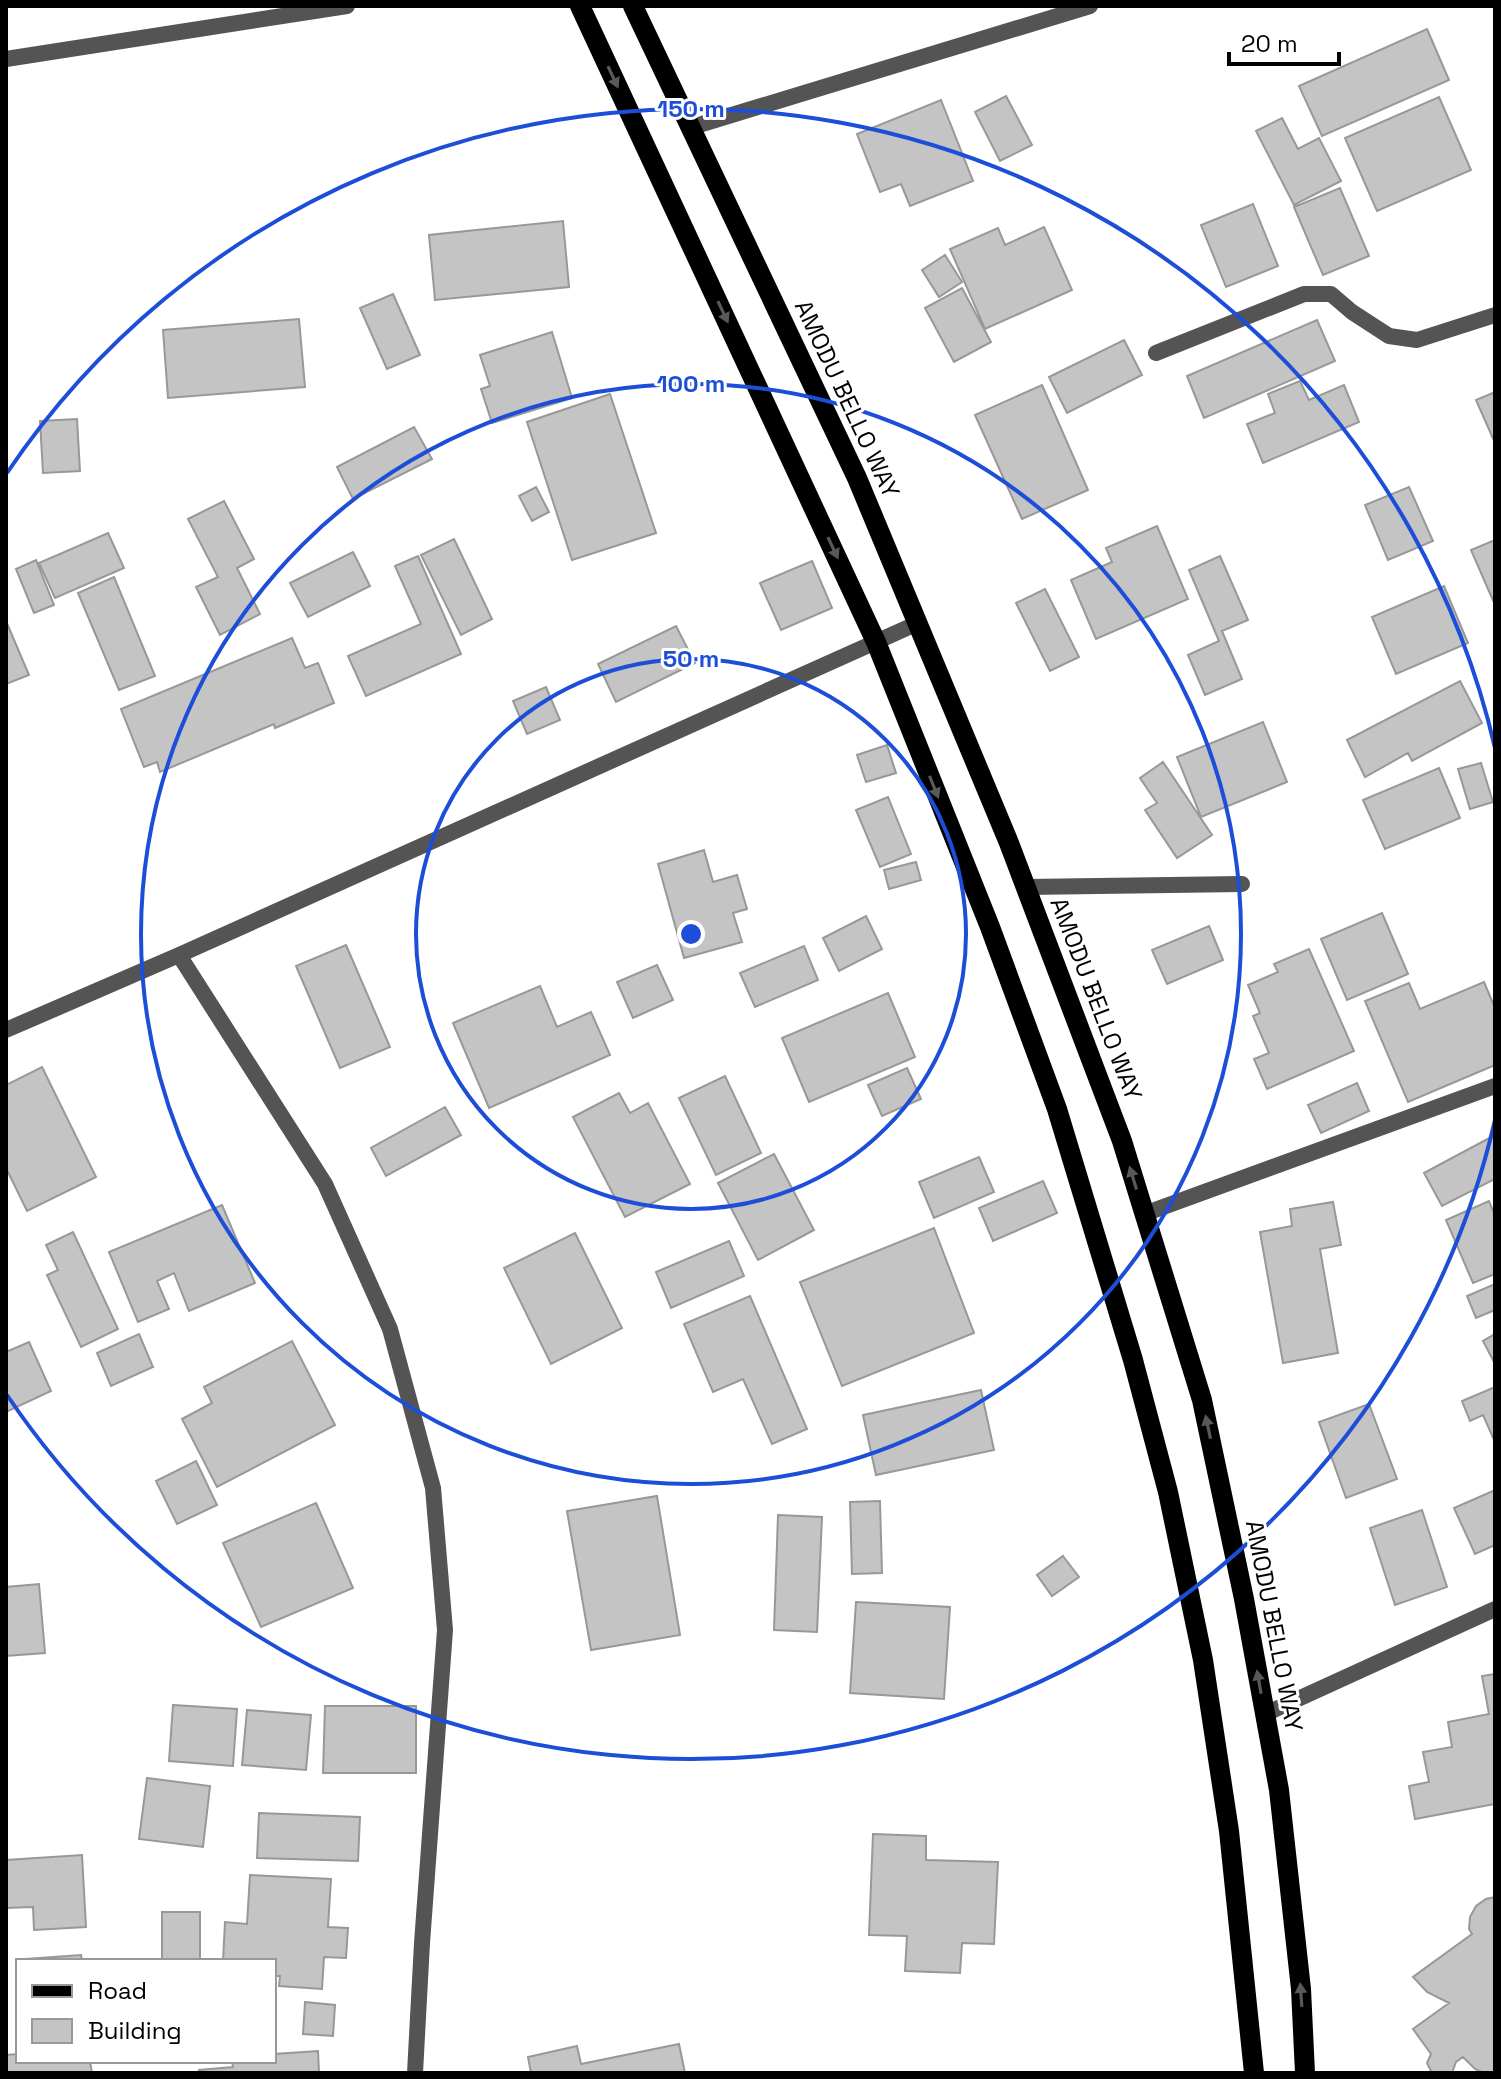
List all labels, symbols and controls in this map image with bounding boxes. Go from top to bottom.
scale bar [1229,16,1339,66]
text: 20 m [1241,28,1298,59]
one-way arrow [606,65,620,88]
text: 150 m [657,93,725,124]
street label: AMODU BELLO WAY [788,295,907,503]
one-way arrow [716,301,730,324]
text: 100 m [657,368,725,399]
one-way arrow [826,536,840,560]
text: 50 m [663,643,719,674]
one-way arrow [928,775,941,799]
street label: AMODU BELLO WAY [1043,893,1150,1105]
centre of rings [677,920,705,948]
one-way arrow [1126,1166,1139,1190]
one-way arrow [1201,1414,1214,1439]
street label: AMODU BELLO WAY [1239,1517,1310,1735]
one-way arrow [1252,1669,1264,1694]
legend [16,1959,276,2063]
text: Road [88,1975,147,2006]
one-way arrow [1294,1982,1307,2007]
text: Building [88,2015,182,2046]

